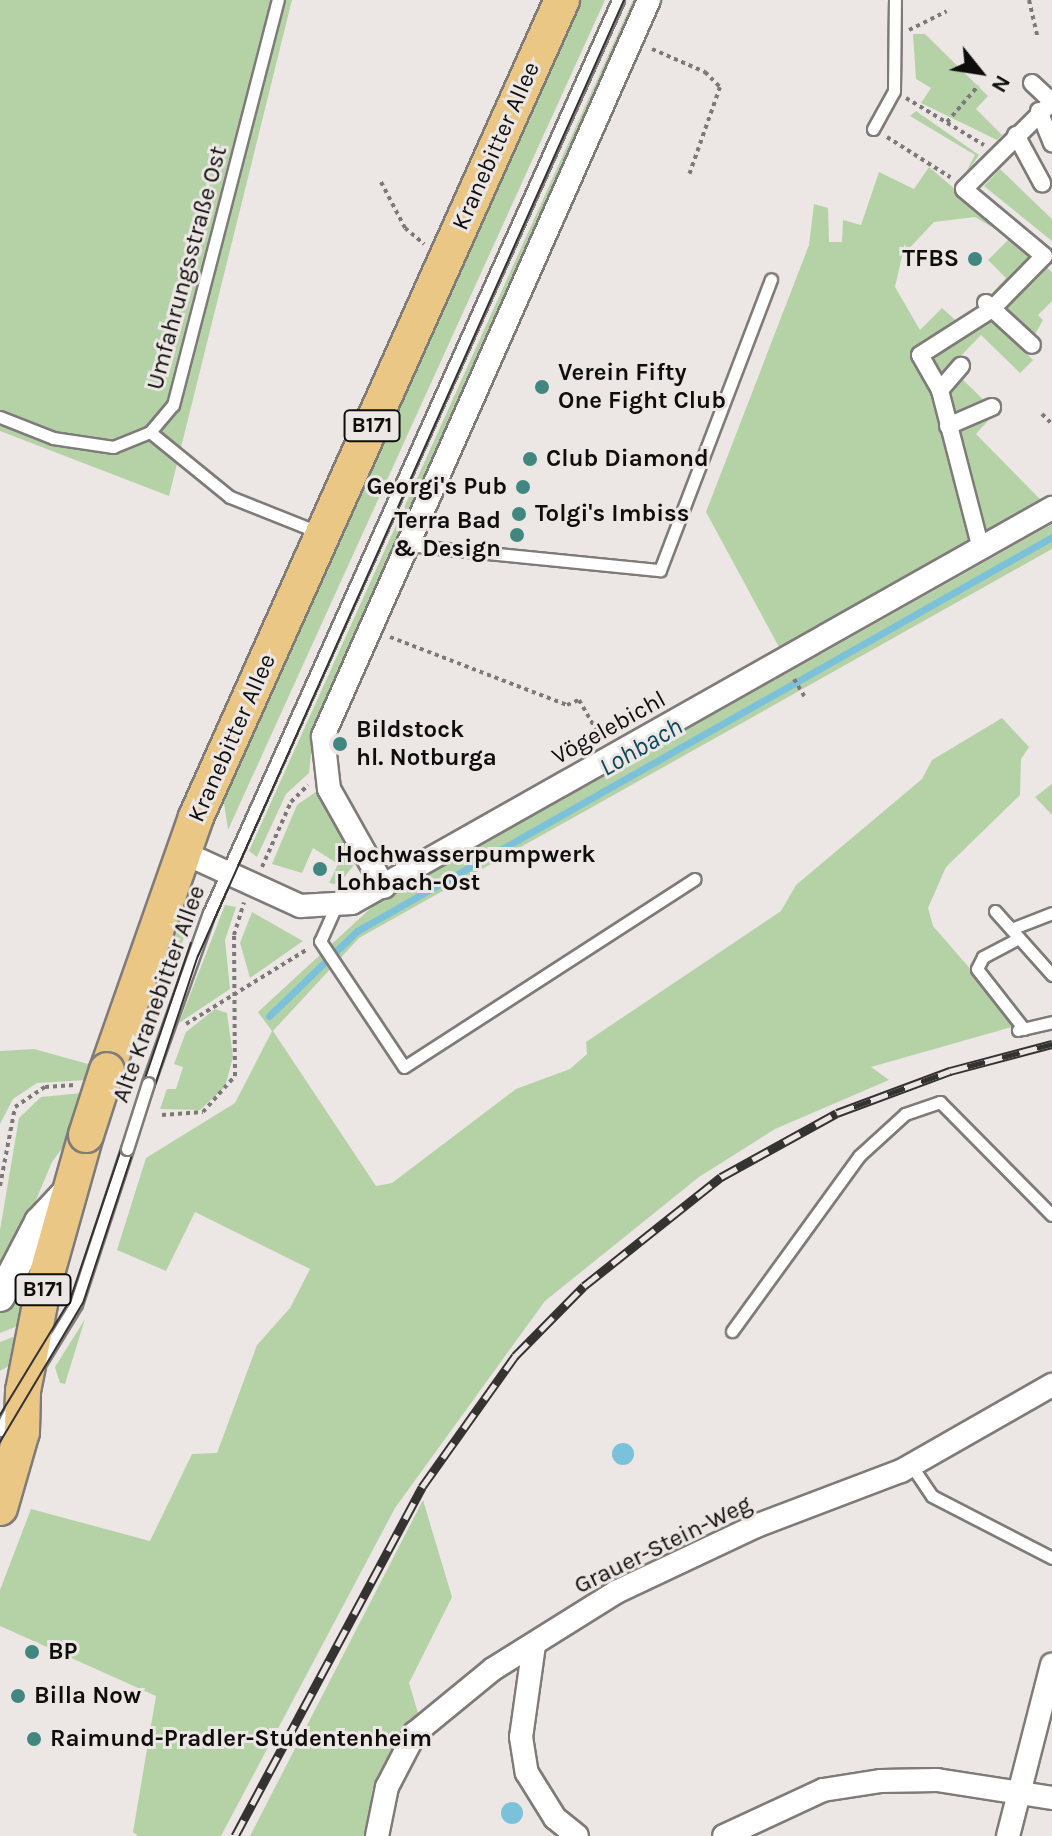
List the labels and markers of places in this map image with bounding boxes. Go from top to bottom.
place label: TFBS [902,245,959,273]
marker: TFBS [966,250,984,268]
place label: Verein Fifty One Fight Club [558,359,726,415]
marker: Verein Fifty One Fight Club [533,378,551,396]
place label: Club Diamond [546,445,709,473]
marker: Club Diamond [521,450,539,468]
place label: Georgi's Pub [367,473,507,501]
marker: Georgi's Pub [514,478,532,496]
place label: Tolgi's Imbiss [535,500,689,528]
marker: Tolgi's Imbiss [510,505,528,523]
place label: Terra Bad & Design [393,507,501,563]
marker: Terra Bad & Design [508,526,526,544]
place label: Bildstock hl. Notburga [356,716,497,772]
marker: Bildstock hl. Notburga [331,735,349,753]
place label: Hochwasserpumpwerk Lohbach-Ost [336,841,595,897]
marker: Hochwasserpumpwerk Lohbach-Ost [311,860,329,878]
place label: BP [48,1638,77,1666]
marker: BP [23,1643,41,1661]
place label: Billa Now [34,1682,141,1710]
marker: Billa Now [9,1687,27,1705]
place label: Raimund-Pradler-Studentenheim [50,1725,432,1753]
marker: Raimund-Pradler-Studentenheim [25,1730,43,1748]

